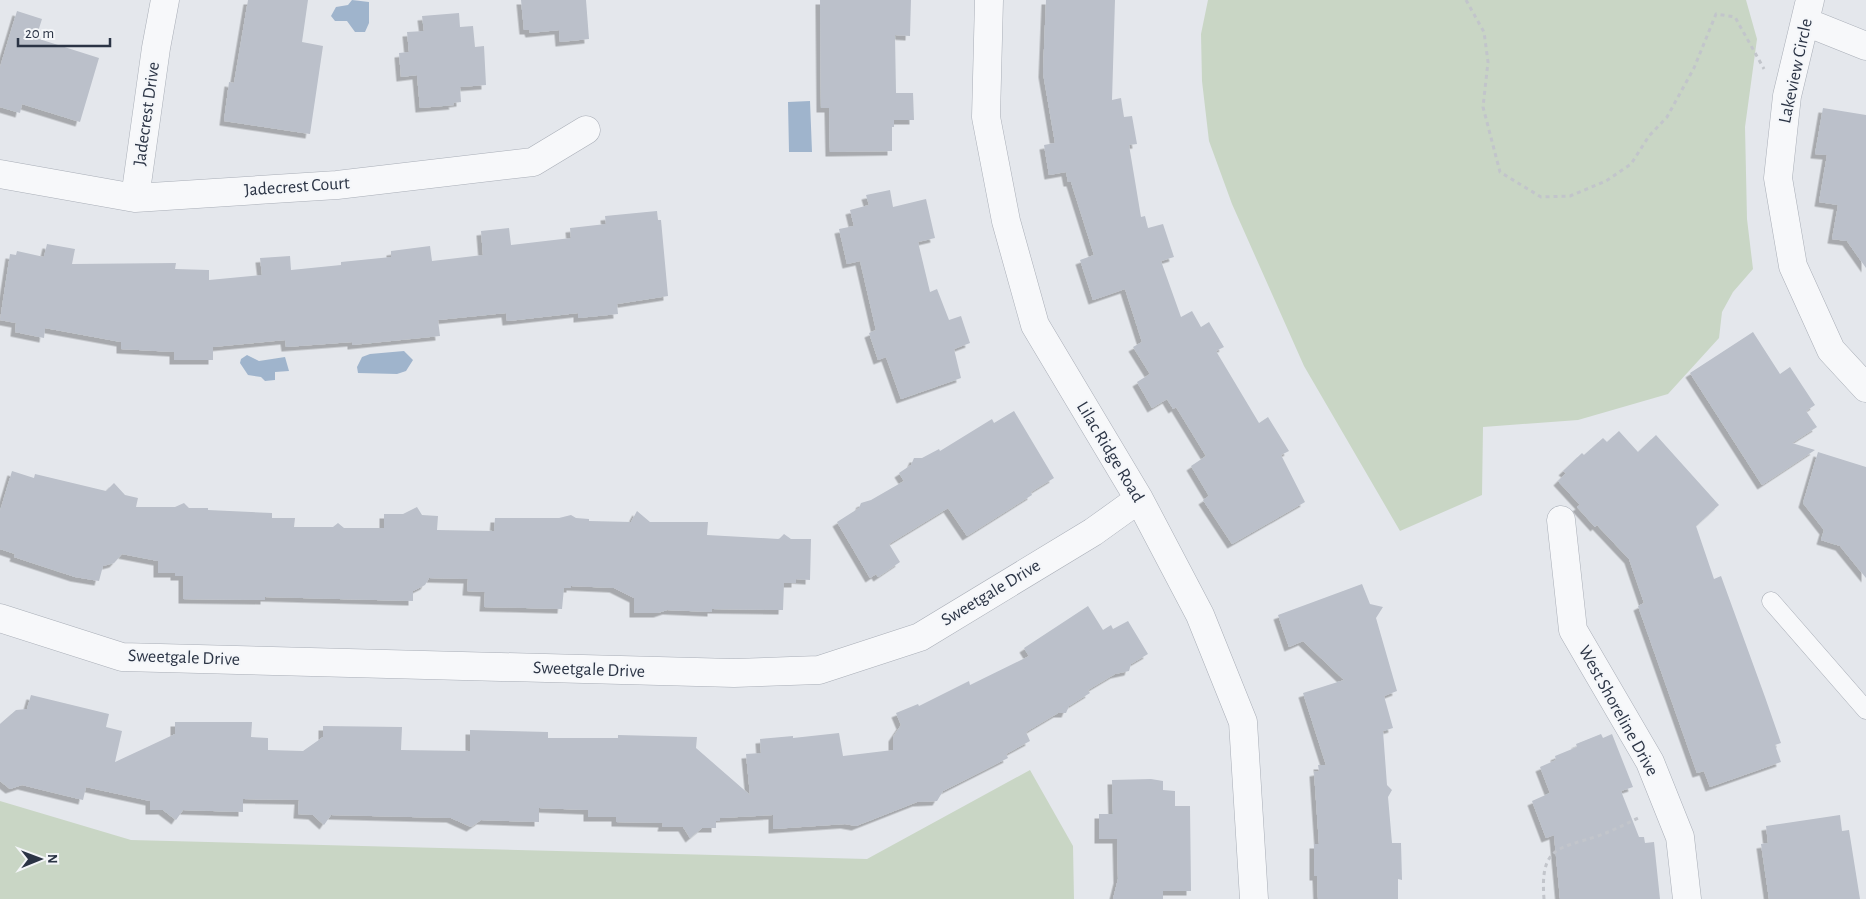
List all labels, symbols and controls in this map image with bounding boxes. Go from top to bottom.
scale bar [18,15,110,47]
street label: Lakeview Circle [1776,17,1816,125]
text: 20 m [25,26,54,41]
street label: Jadecrest Drive [131,61,163,167]
street label: Jadecrest Court [244,174,351,200]
street label: Lilac Ridge Road [1073,399,1147,505]
street label: Sweetgale Drive [938,556,1044,630]
street label: West Shoreline Drive [1575,643,1661,779]
street label: Sweetgale Drive [128,647,240,669]
street label: Sweetgale Drive [533,659,645,681]
north arrow [15,834,65,884]
text: N [45,854,59,864]

